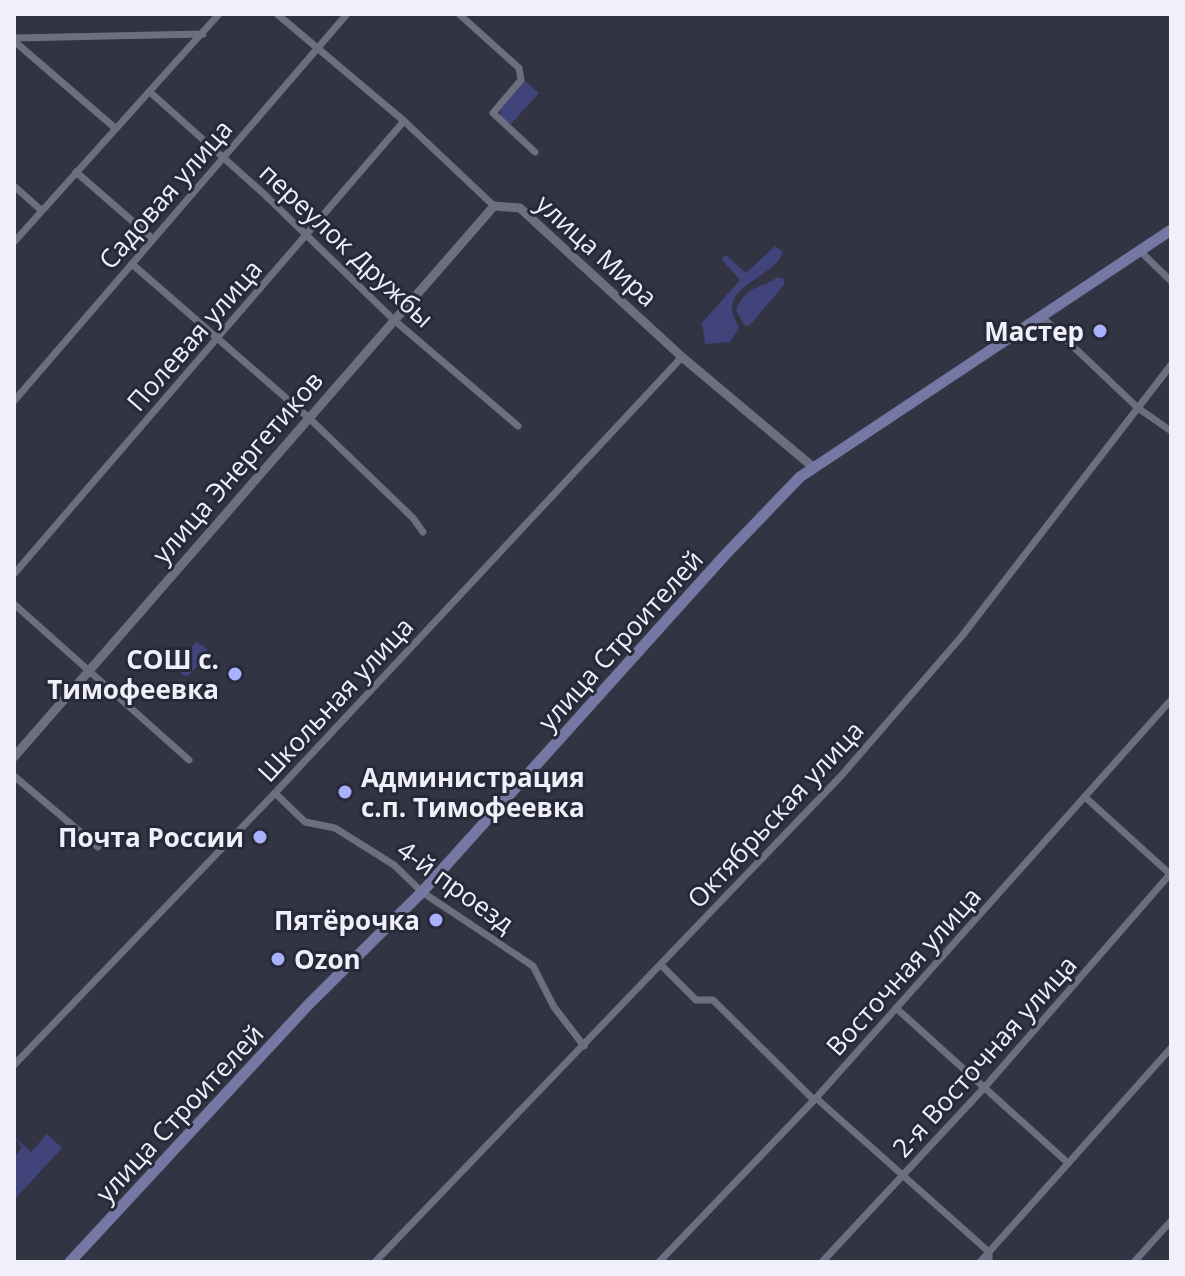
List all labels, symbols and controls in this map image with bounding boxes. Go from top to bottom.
street label: Садовая улица [90,112,240,276]
street label: переулок Дружбы [252,155,442,335]
street label: улица Мира [528,186,666,314]
street label: Полевая улица [118,252,270,418]
place label: Мастер [984,313,1084,349]
marker: Мастер [1091,322,1109,340]
street label: улица Энергетиков [143,363,331,571]
street label: улица Строителей [529,542,711,738]
street label: Школьная улица [249,609,421,789]
place label: СОШ с. Тимофеевка [47,641,219,707]
marker: СОШ с. Тимофеевка [226,665,244,683]
street label: Октябрьская улица [679,713,871,915]
place label: Администрация с.п. Тимофеевка [361,759,585,825]
marker: Администрация с.п. Тимофеевка [336,783,354,801]
place label: Почта России [58,819,244,855]
marker: Почта России [251,828,269,846]
street label: 4-й проезд [390,831,522,941]
street label: Восточная улица [817,879,989,1063]
place label: Пятёрочка [274,902,420,938]
marker: Пятёрочка [427,911,445,929]
place label: Ozon [294,941,361,977]
street label: 2-я Восточная улица [884,947,1084,1165]
marker: Ozon [269,950,287,968]
street label: улица Строителей [87,1016,271,1210]

